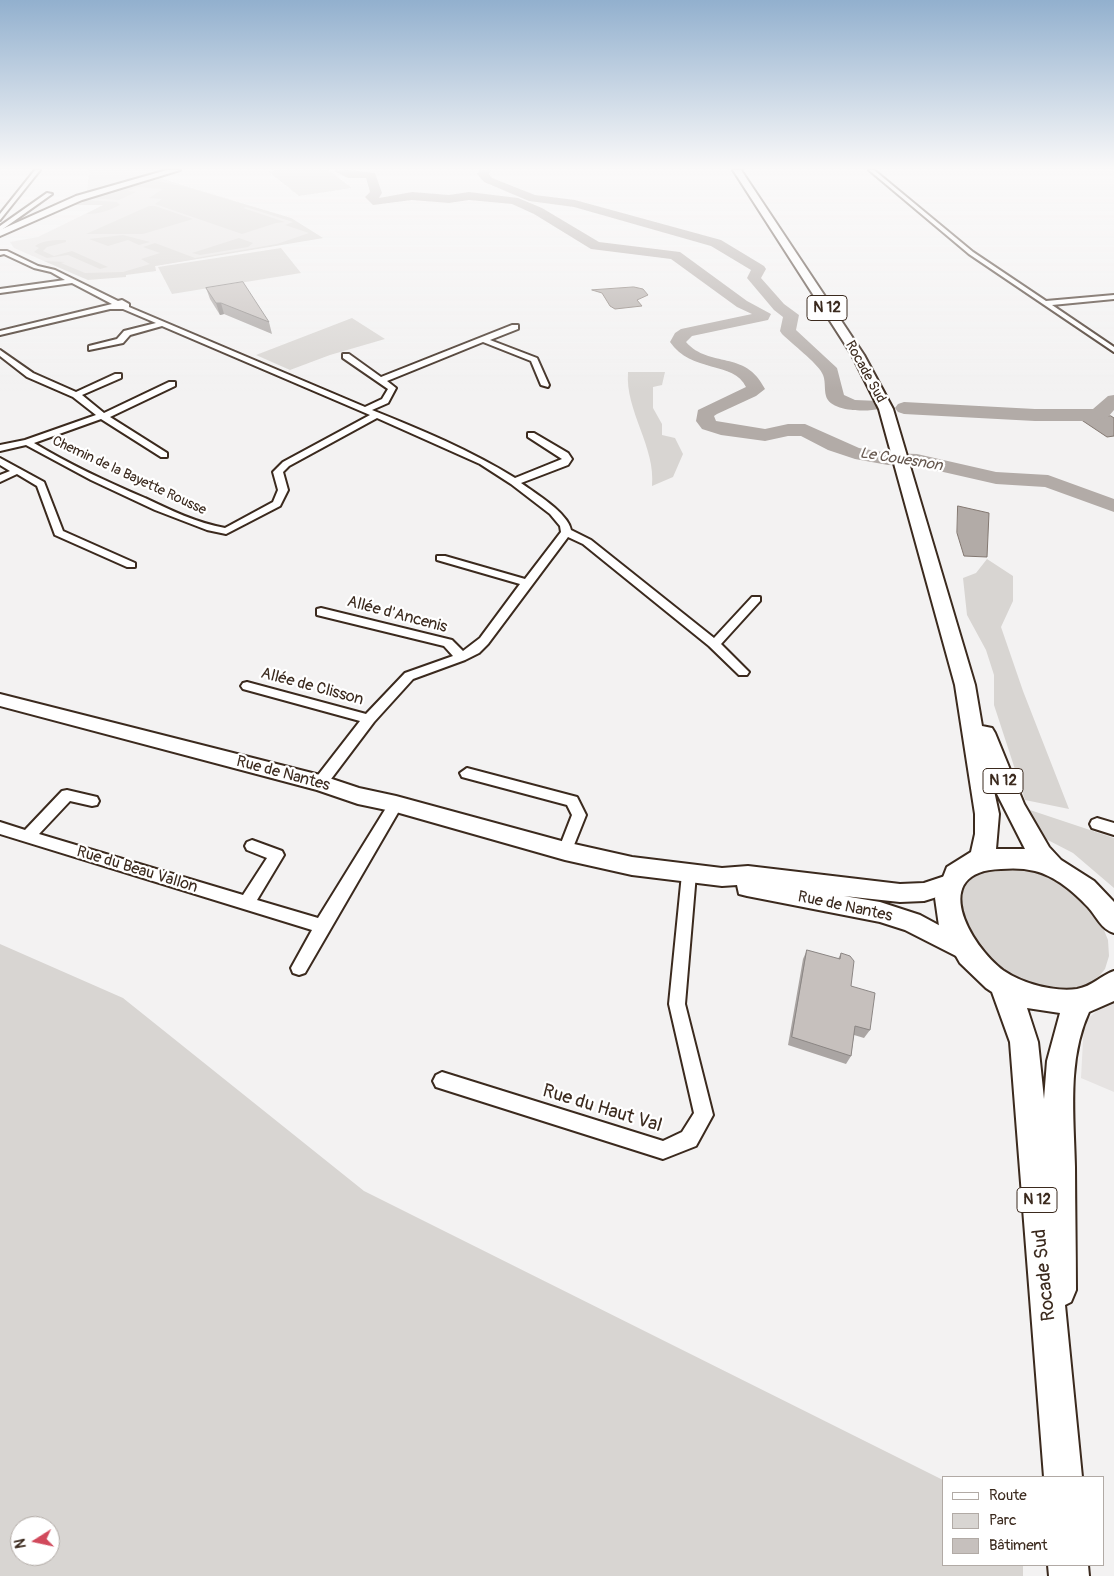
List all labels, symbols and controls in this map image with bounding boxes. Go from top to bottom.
road number: N 12 [807,296,847,320]
street label: Rocade Sud [841,338,889,406]
street label: Chemin de la Bayette Rousse [49,433,209,519]
water label: Le Couesnon [858,445,944,475]
street label: Allée d'Ancenis [345,592,449,638]
street label: Allée de Clisson [259,664,365,710]
street label: Rue de Nantes [234,752,332,796]
road number: N 12 [983,768,1023,794]
street label: Rue du Beau Vallon [74,842,200,898]
street label: Rue de Nantes [796,888,894,926]
street label: Rue du Haut Val [540,1080,664,1138]
road number: N 12 [1017,1188,1057,1212]
street label: Rocade Sud [1029,1228,1061,1322]
legend [942,1476,1104,1566]
text: Route [989,1486,1027,1505]
text: Parc [989,1511,1017,1530]
north arrow [10,1516,60,1566]
text: Bâtiment [989,1536,1048,1555]
text: N [12,1537,30,1550]

